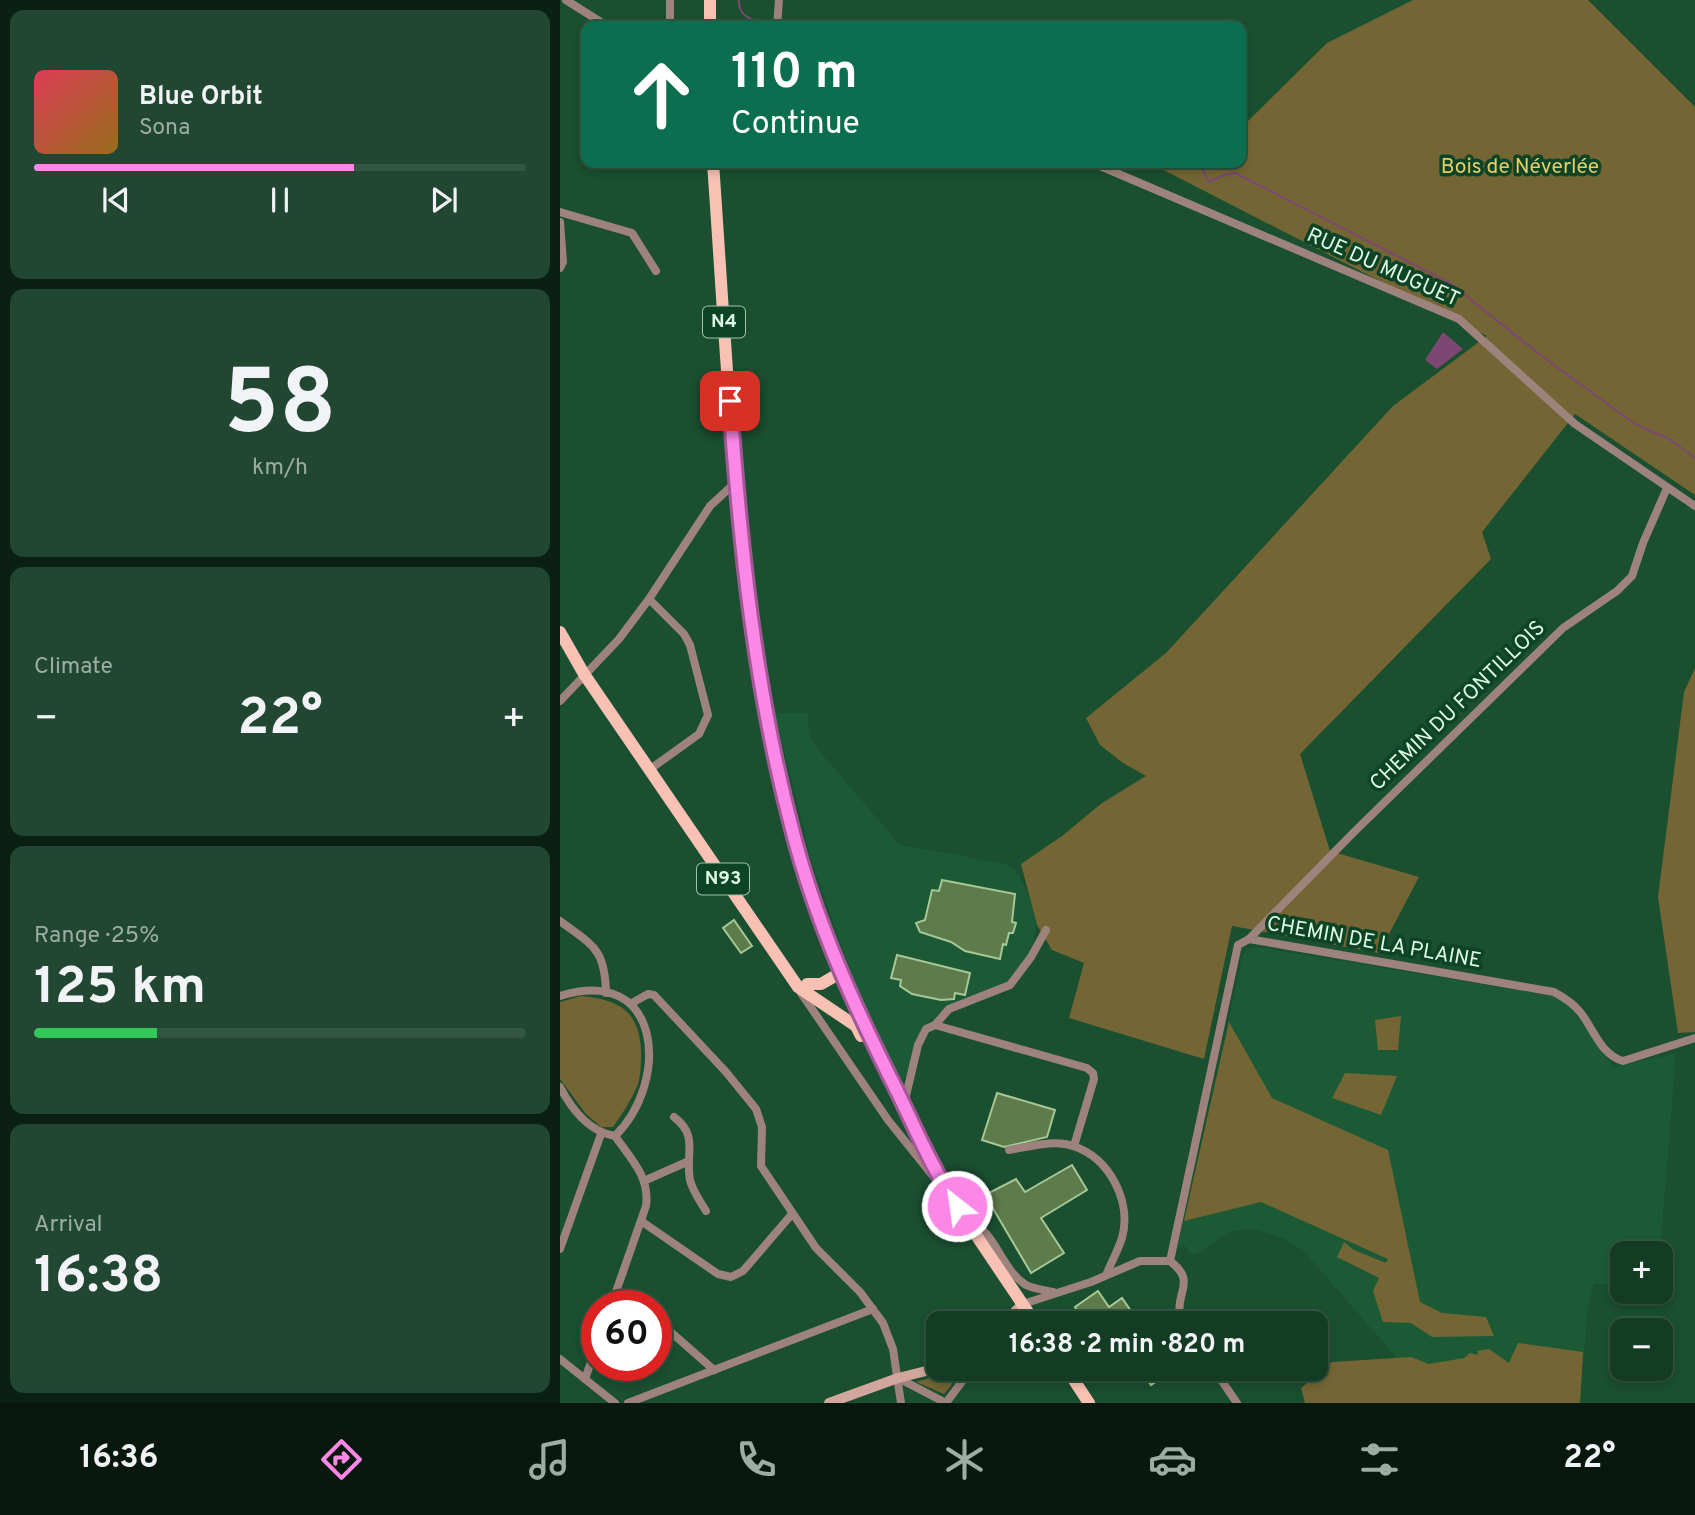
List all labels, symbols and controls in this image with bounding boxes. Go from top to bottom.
text: 110 m [731,44,858,106]
icon: ahead [616,49,707,140]
text: Blue Orbit [139,81,263,114]
text: Continue [731,105,860,145]
text: Sona [139,114,190,143]
park label: Bois de Néverlée [1441,154,1599,181]
icon: previous [97,181,135,219]
icon: pause [261,181,299,219]
icon: next [425,181,463,219]
street label: RUE DU MUGUET [1302,222,1464,314]
road number: N4 [703,306,745,338]
text: 58 [224,351,336,466]
pin [700,371,760,431]
icon: arrive [711,382,749,420]
text: km/h [252,454,308,483]
street label: CHEMIN DU FONTILLOIS [1365,615,1551,797]
text: Climate [34,653,113,682]
text: 22° [237,687,323,753]
text: − [34,696,59,745]
text: + [501,696,526,745]
road number: N93 [697,864,749,894]
street label: CHEMIN DE LA PLAINE [1265,911,1483,975]
text: Range · 25% [34,922,159,951]
text: 125 km [34,956,206,1022]
position arrow [920,1169,994,1243]
text: Arrival [34,1211,103,1240]
map controls [1610,1241,1673,1381]
button: + [1610,1241,1673,1304]
text: 16:38 [34,1245,163,1311]
speed limit sign: 60 [581,1290,672,1381]
button: − [1610,1318,1673,1381]
text: 16:38 · 2 min · 820 m [1009,1329,1245,1362]
icon: directions [317,1435,366,1484]
icon: music [525,1435,574,1484]
icon: phone [732,1435,781,1484]
icon: climate [940,1435,989,1484]
icon: car [1148,1435,1197,1484]
icon: filters [1355,1435,1404,1484]
text: 16:36 [79,1439,158,1479]
text: 22° [1563,1439,1616,1479]

